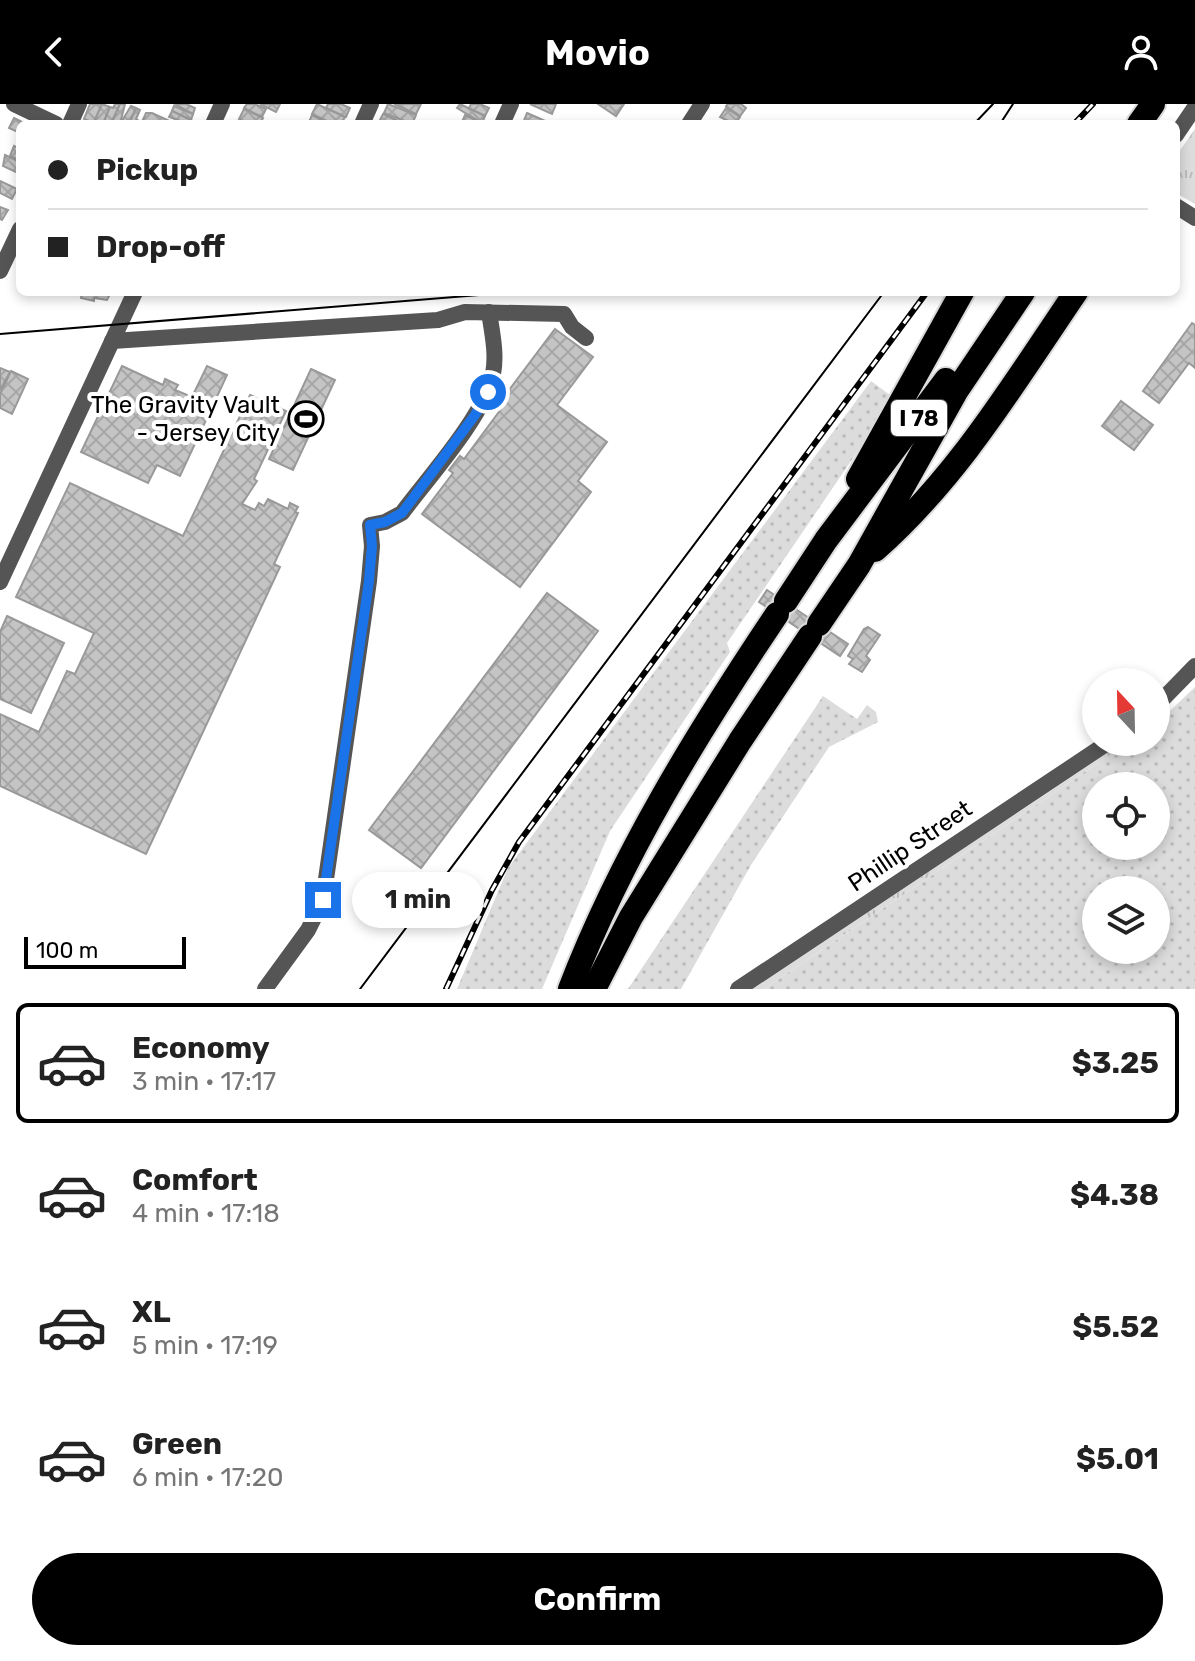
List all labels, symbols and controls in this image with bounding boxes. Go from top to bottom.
icon: back [32,30,76,74]
icon: person [1119,30,1163,74]
text: Movio [545,31,650,74]
text: Pickup [96,152,198,188]
text: Drop-off [96,229,225,265]
route start [470,374,506,410]
place label: The Gravity Vault - Jersey City [91,391,280,447]
sports icon: The Gravity Vault - Jersey City [287,400,325,438]
road number: I 78 [891,400,947,436]
north arrow [1082,668,1170,756]
map controls [1082,668,1170,964]
button: locate [1082,772,1170,860]
street label: Phillip Street [843,794,977,898]
callout: 1 min [351,872,483,928]
button: layers [1082,876,1170,964]
route end [305,882,341,918]
text: 1 min [385,884,451,915]
scale bar [24,933,186,969]
text: 100 m [36,937,98,964]
icon: car [36,1027,108,1099]
text: Economy [132,1030,270,1066]
text: $3.25 [1072,1045,1159,1081]
text: 3 min · 17:17 [132,1066,276,1097]
icon: car [36,1159,108,1231]
text: Comfort [132,1162,258,1198]
text: $4.38 [1070,1177,1159,1213]
text: 4 min · 17:18 [132,1198,280,1229]
icon: car [36,1291,108,1363]
text: XL [132,1294,171,1330]
text: $5.52 [1072,1309,1159,1345]
text: 5 min · 17:19 [132,1330,278,1361]
icon: car [36,1423,108,1495]
text: Green [132,1426,222,1462]
text: $5.01 [1076,1441,1159,1477]
text: 6 min · 17:20 [132,1462,283,1493]
button: Confirm [32,1553,1163,1645]

